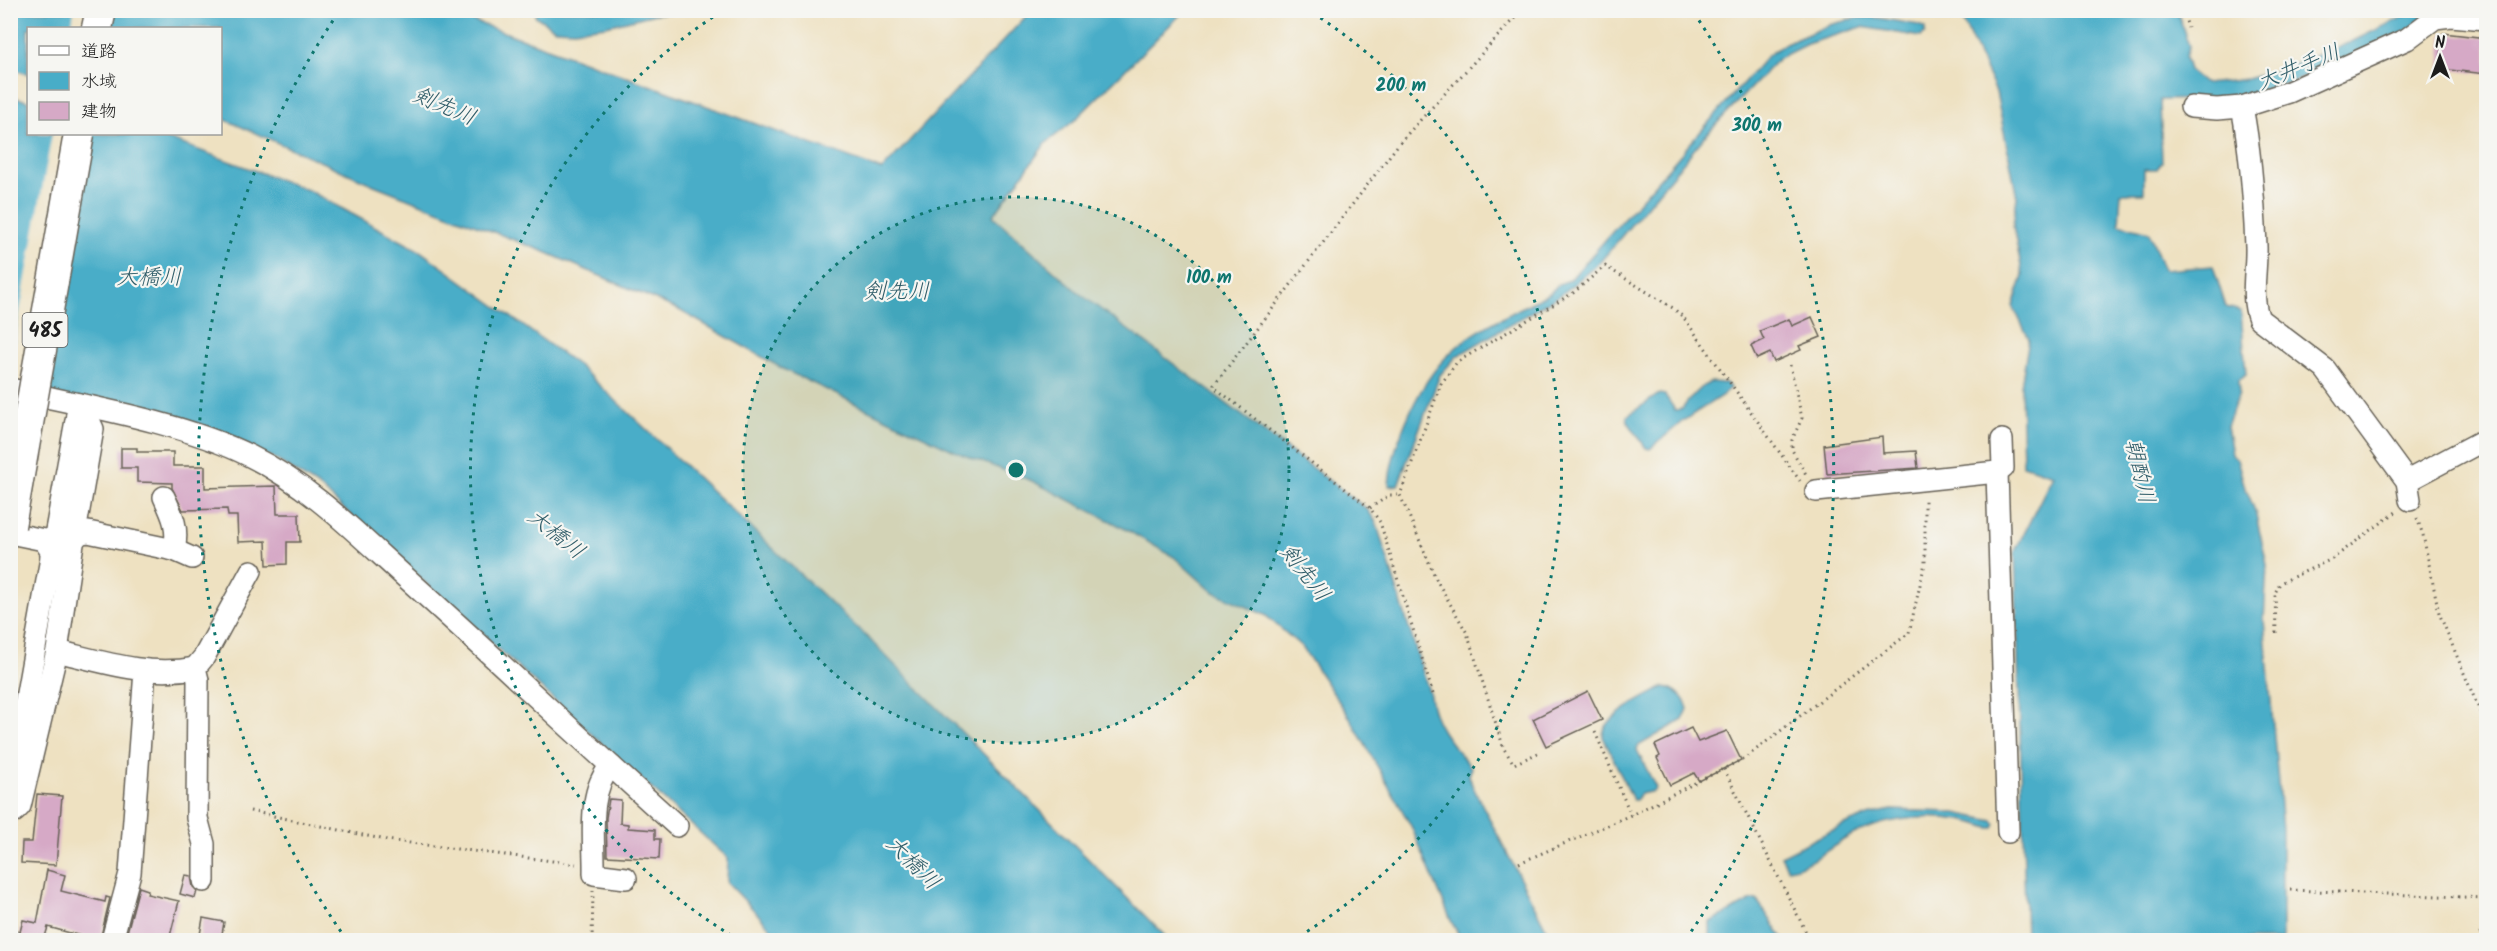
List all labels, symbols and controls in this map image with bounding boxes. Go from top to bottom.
legend [27,27,222,135]
north arrow [2410,27,2470,87]
text: N [2435,31,2445,56]
water label: 大井手川 [2252,36,2346,101]
text: 道路 [81,38,117,67]
text: 水域 [81,68,117,97]
text: 200 m [1376,72,1427,101]
water label: 剣先川 [407,78,481,136]
text: 建物 [81,98,117,127]
text: 300 m [1731,112,1782,141]
water label: 大橋川 [116,261,182,296]
text: 100 m [1186,264,1232,293]
water label: 剣先川 [864,275,930,310]
road number: 485 [22,313,68,347]
water label: 朝酌川 [2114,435,2163,508]
centre of rings [1006,460,1026,480]
water label: 大橋川 [519,501,592,569]
water label: 剣先川 [1270,537,1338,610]
water label: 大橋川 [877,828,948,899]

